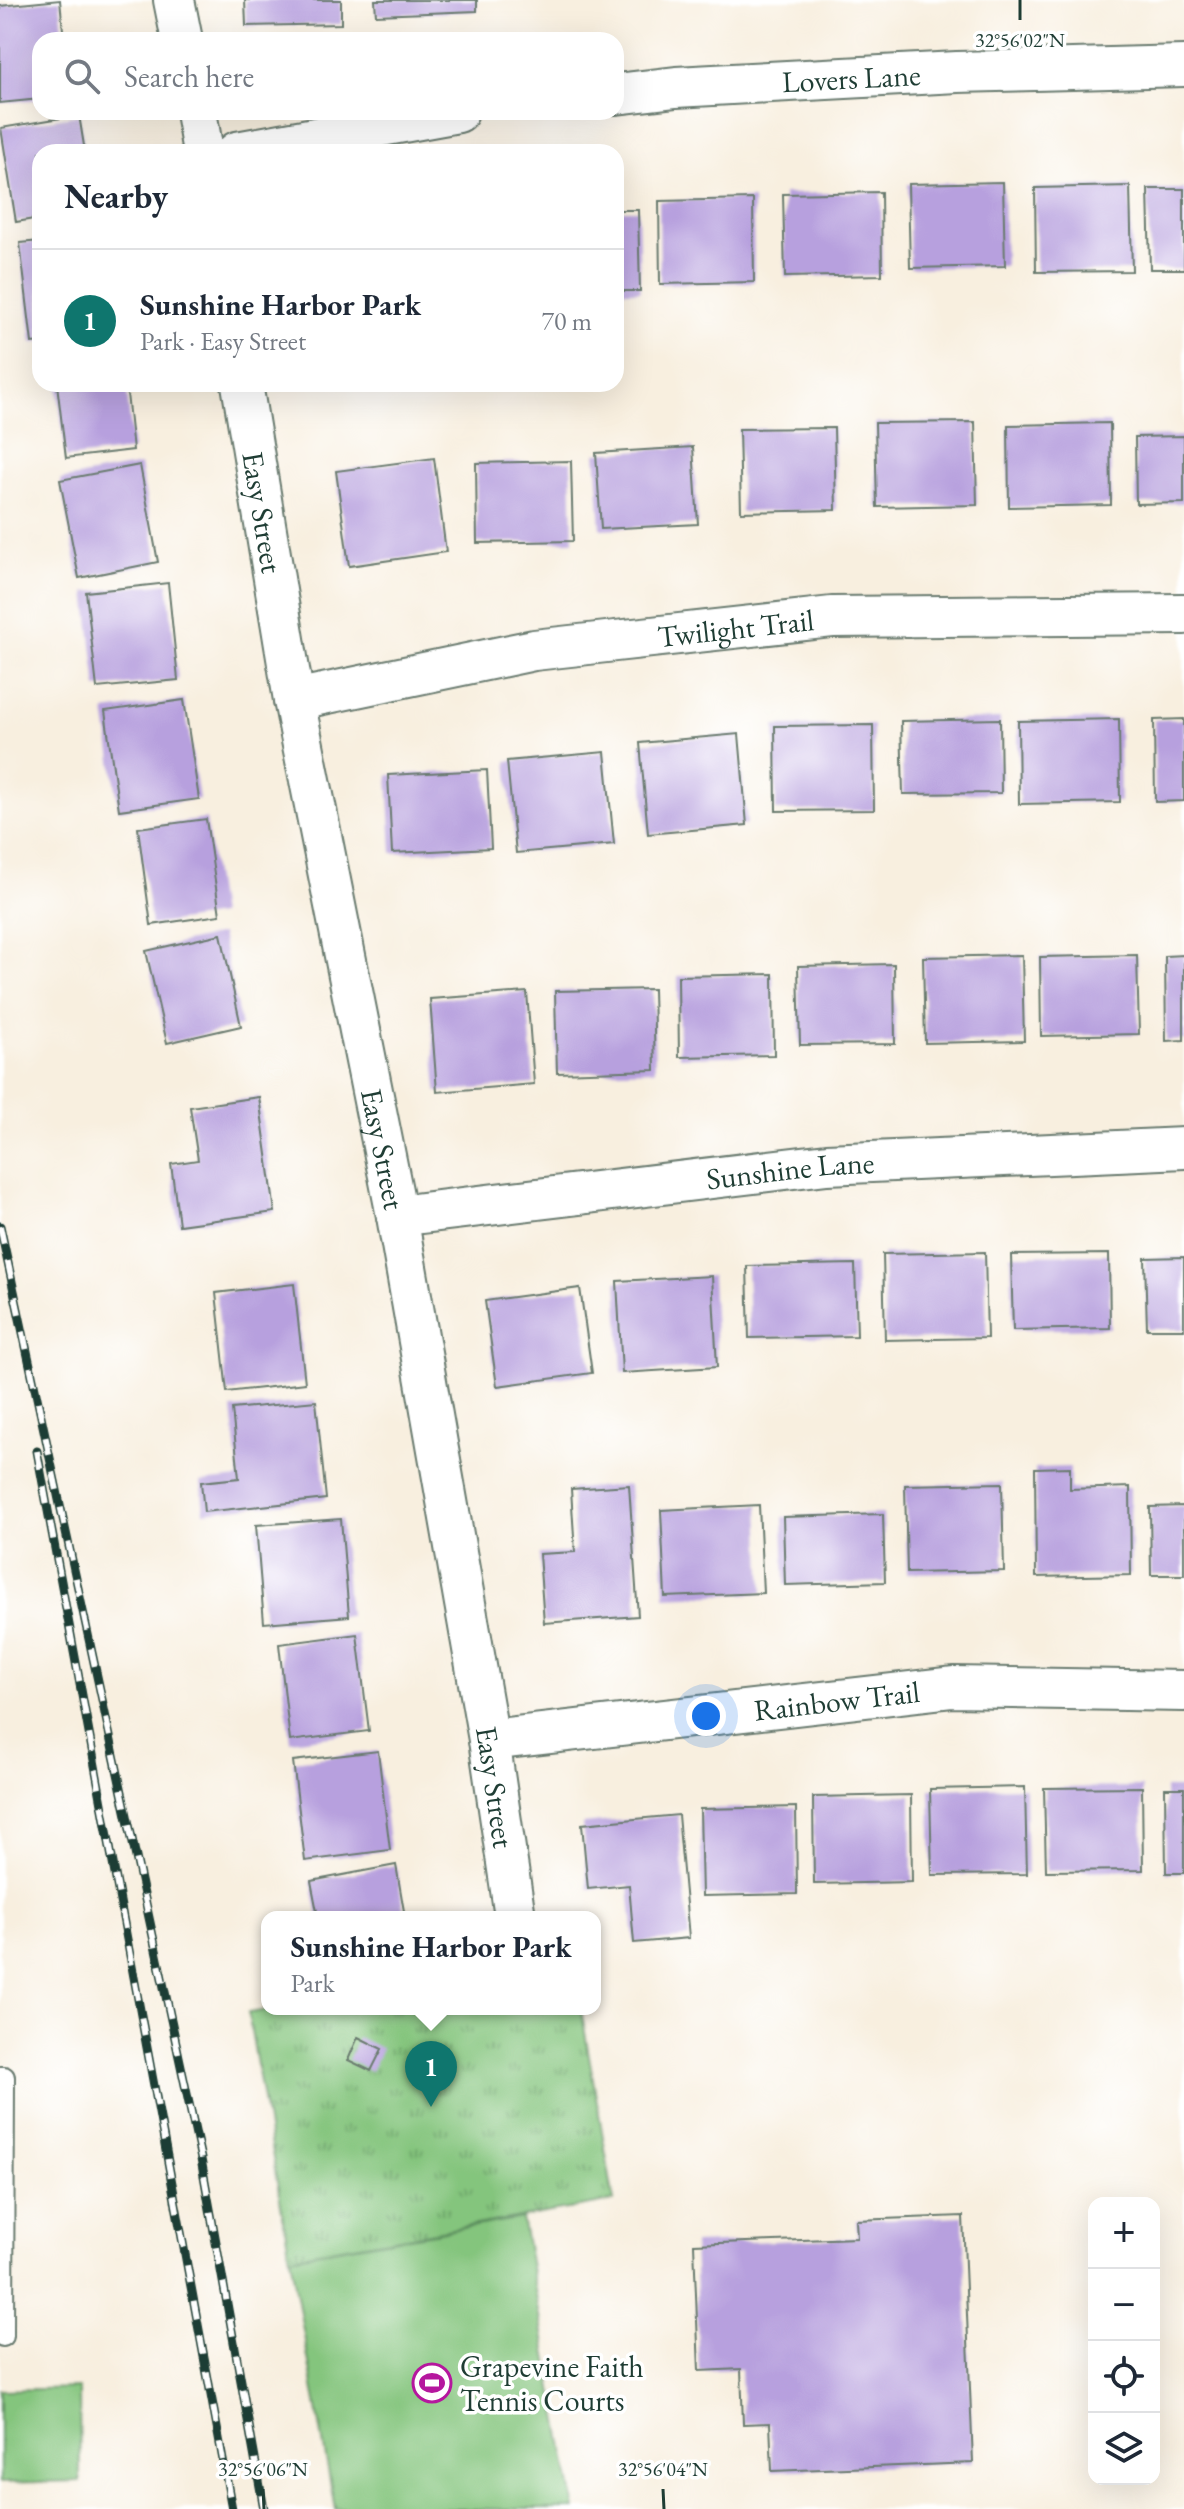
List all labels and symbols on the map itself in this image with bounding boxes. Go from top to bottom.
text: 32°56'02"N [975,27,1065,53]
street label: Lovers Lane [781,54,922,101]
street label: Easy Street [234,449,292,577]
street label: Twilight Trail [655,600,816,656]
street label: Easy Street [352,1085,415,1213]
street label: Sunshine Lane [704,1142,875,1198]
street label: Rainbow Trail [752,1671,922,1729]
your location [686,1696,726,1736]
street label: Easy Street [467,1723,524,1851]
pin: 1 [405,2041,457,2107]
place label: Grapevine Faith Tennis Courts [460,2347,644,2420]
sports icon: Grapevine Faith Tennis Courts [411,2362,453,2404]
text: 32°56'06"N [218,2456,308,2482]
text: 32°56'04"N [618,2456,708,2482]

